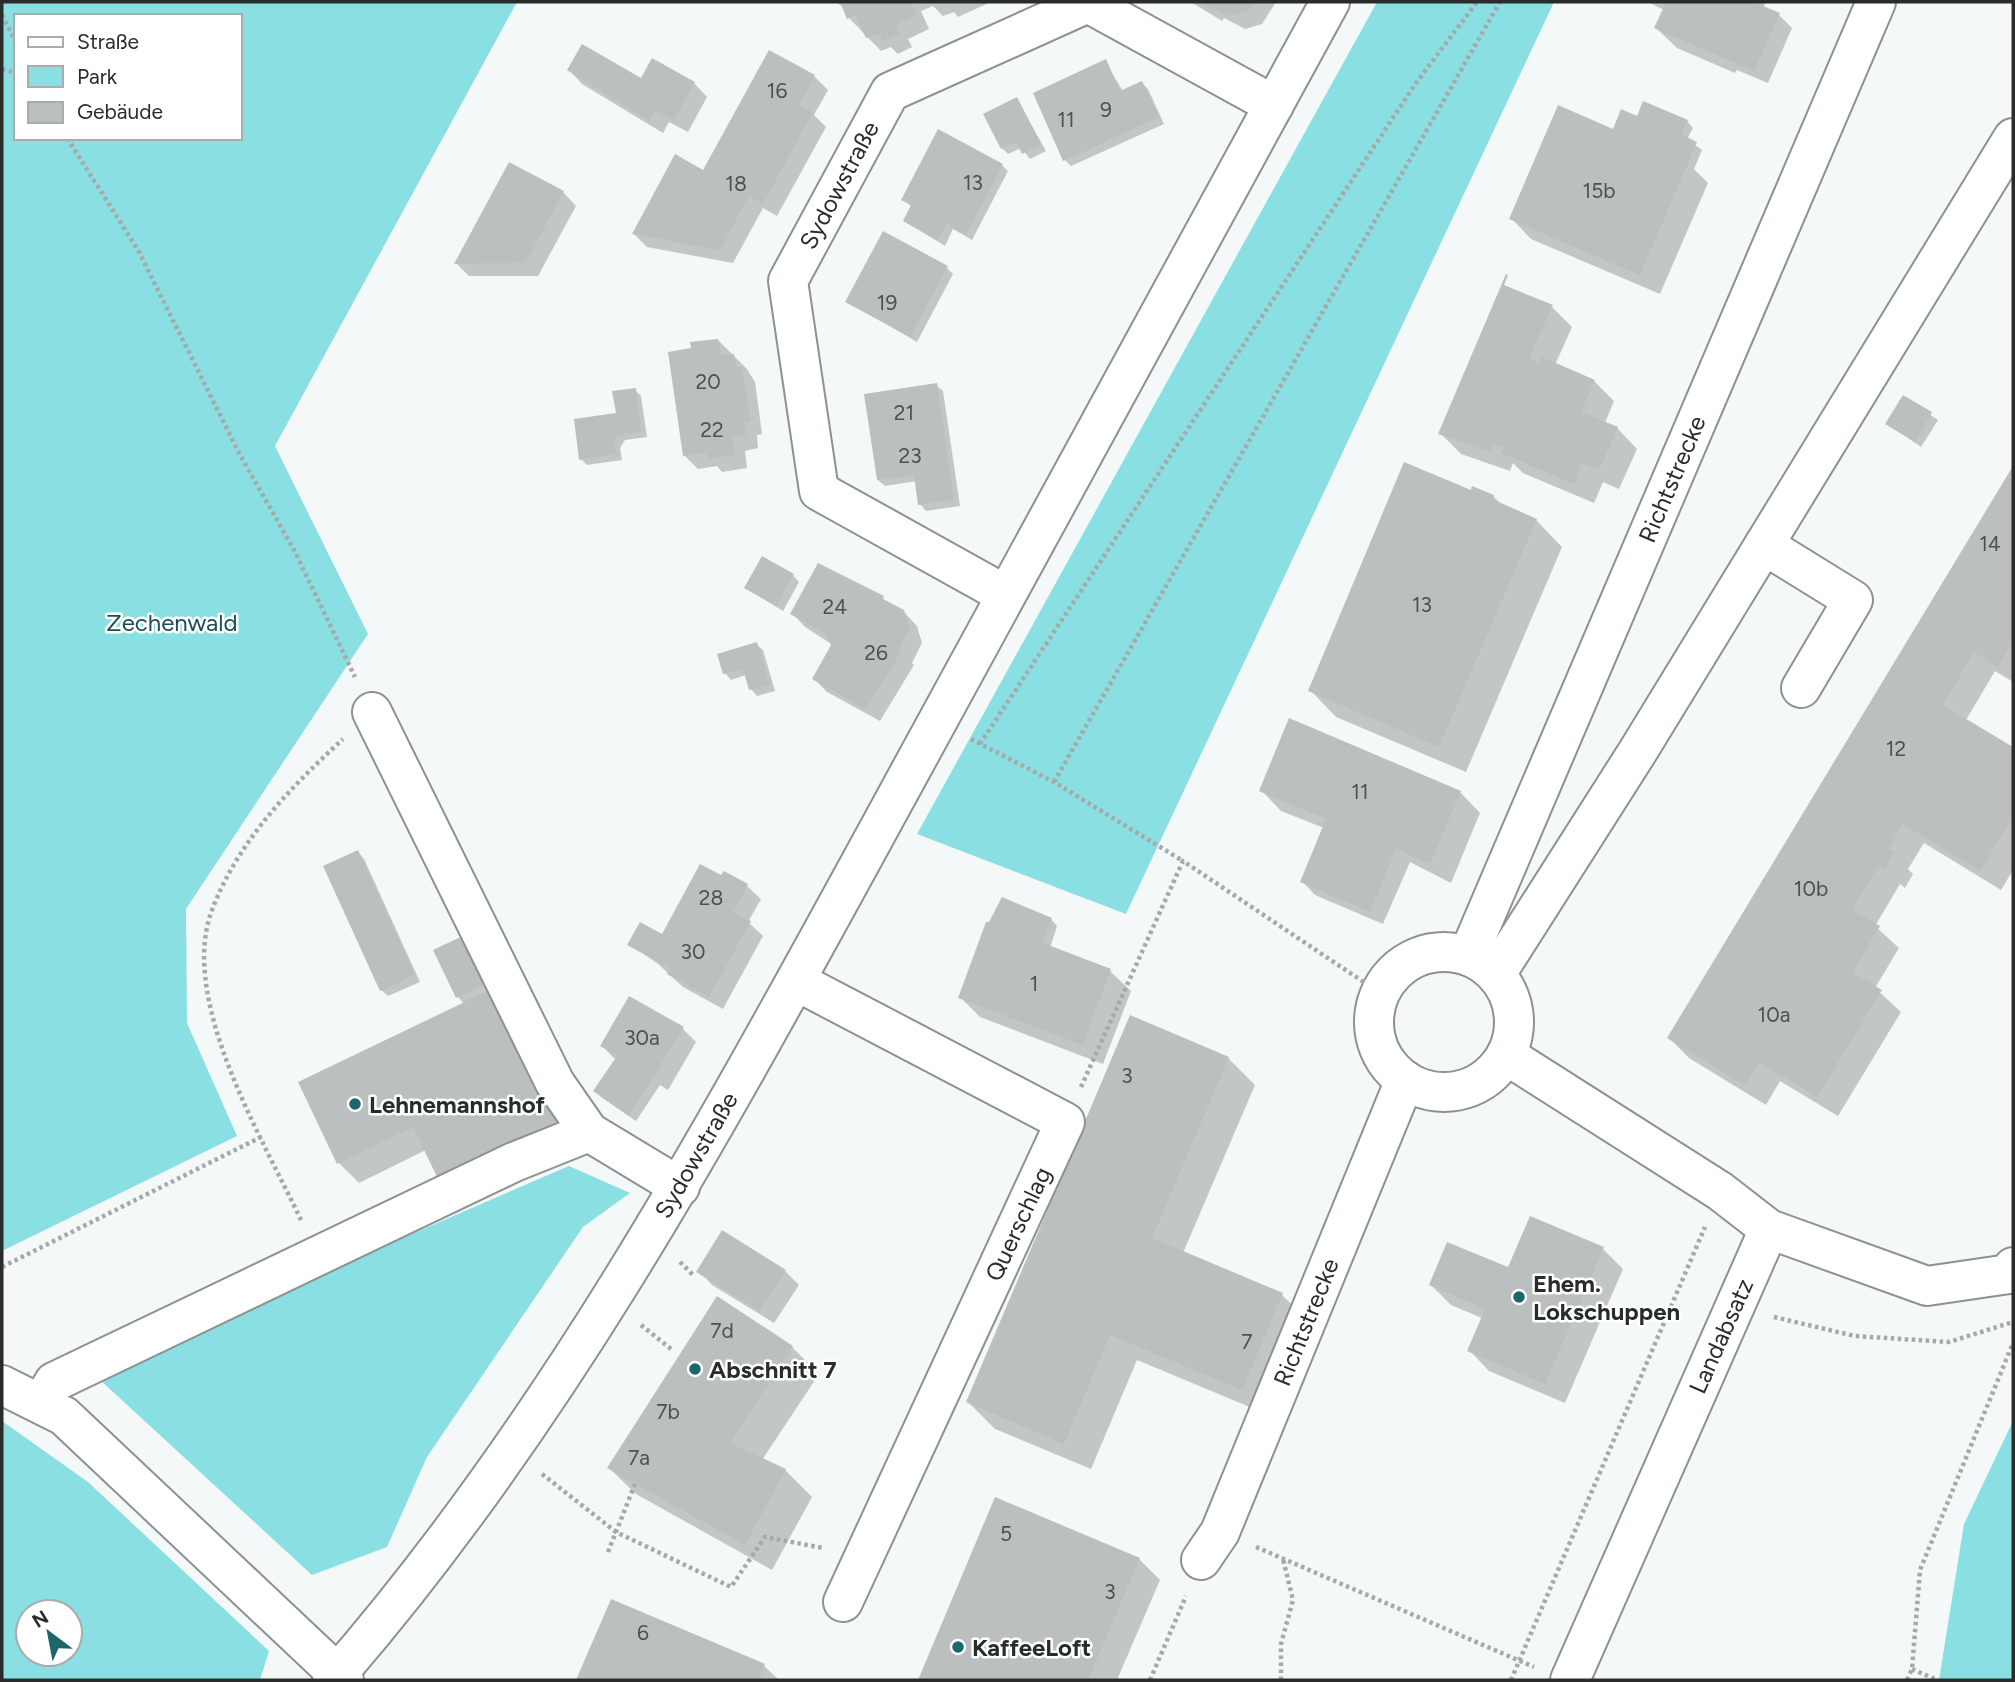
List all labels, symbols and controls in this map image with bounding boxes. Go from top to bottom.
legend [14,14,242,140]
text: Straße [77,29,139,54]
text: Park [77,64,118,89]
house number: 16 [767,78,787,103]
house number: 9 [1100,97,1112,122]
text: Gebäude [77,99,163,124]
house number: 11 [1057,107,1075,132]
street label: Sydowstraße [793,116,885,254]
house number: 13 [963,170,983,195]
house number: 18 [725,171,747,196]
house number: 15b [1582,178,1616,203]
house number: 19 [877,290,897,315]
house number: 20 [695,369,721,394]
house number: 21 [894,400,914,425]
street label: Richtstrecke [1632,411,1712,547]
house number: 22 [700,417,724,442]
house number: 23 [898,443,922,468]
house number: 14 [1979,531,2001,556]
house number: 13 [1412,592,1432,617]
house number: 24 [823,594,847,619]
park label: Zechenwald [106,608,238,637]
house number: 26 [864,640,888,665]
house number: 12 [1886,736,1906,761]
house number: 11 [1351,779,1369,804]
house number: 10b [1794,876,1828,901]
house number: 28 [699,885,723,910]
house number: 30 [681,939,705,964]
house number: 1 [1030,971,1038,996]
house number: 10a [1758,1002,1790,1027]
house number: 30a [624,1025,660,1050]
house number: 3 [1121,1063,1133,1088]
street label: Sydowstraße [648,1087,744,1223]
place label: Lehnemannshof [369,1090,546,1119]
marker: Lehnemannshof [347,1096,363,1112]
street label: Querschlag [979,1162,1057,1286]
street label: Richtstrecke [1267,1254,1345,1390]
place label: Ehem. Lokschuppen [1533,1269,1680,1326]
street label: Landabsatz [1683,1274,1759,1398]
marker: Ehem. Lokschuppen [1511,1289,1527,1305]
house number: 7d [710,1318,734,1343]
house number: 7 [1241,1329,1253,1354]
place label: Abschnitt 7 [709,1355,837,1384]
marker: Abschnitt 7 [687,1361,703,1377]
house number: 7b [656,1399,680,1424]
house number: 7a [628,1445,650,1470]
house number: 5 [1000,1521,1012,1546]
house number: 3 [1104,1579,1116,1604]
north arrow [14,1598,84,1668]
text: N [28,1605,53,1633]
house number: 6 [637,1620,649,1645]
place label: KaffeeLoft [972,1633,1091,1662]
marker: KaffeeLoft [950,1639,966,1655]

